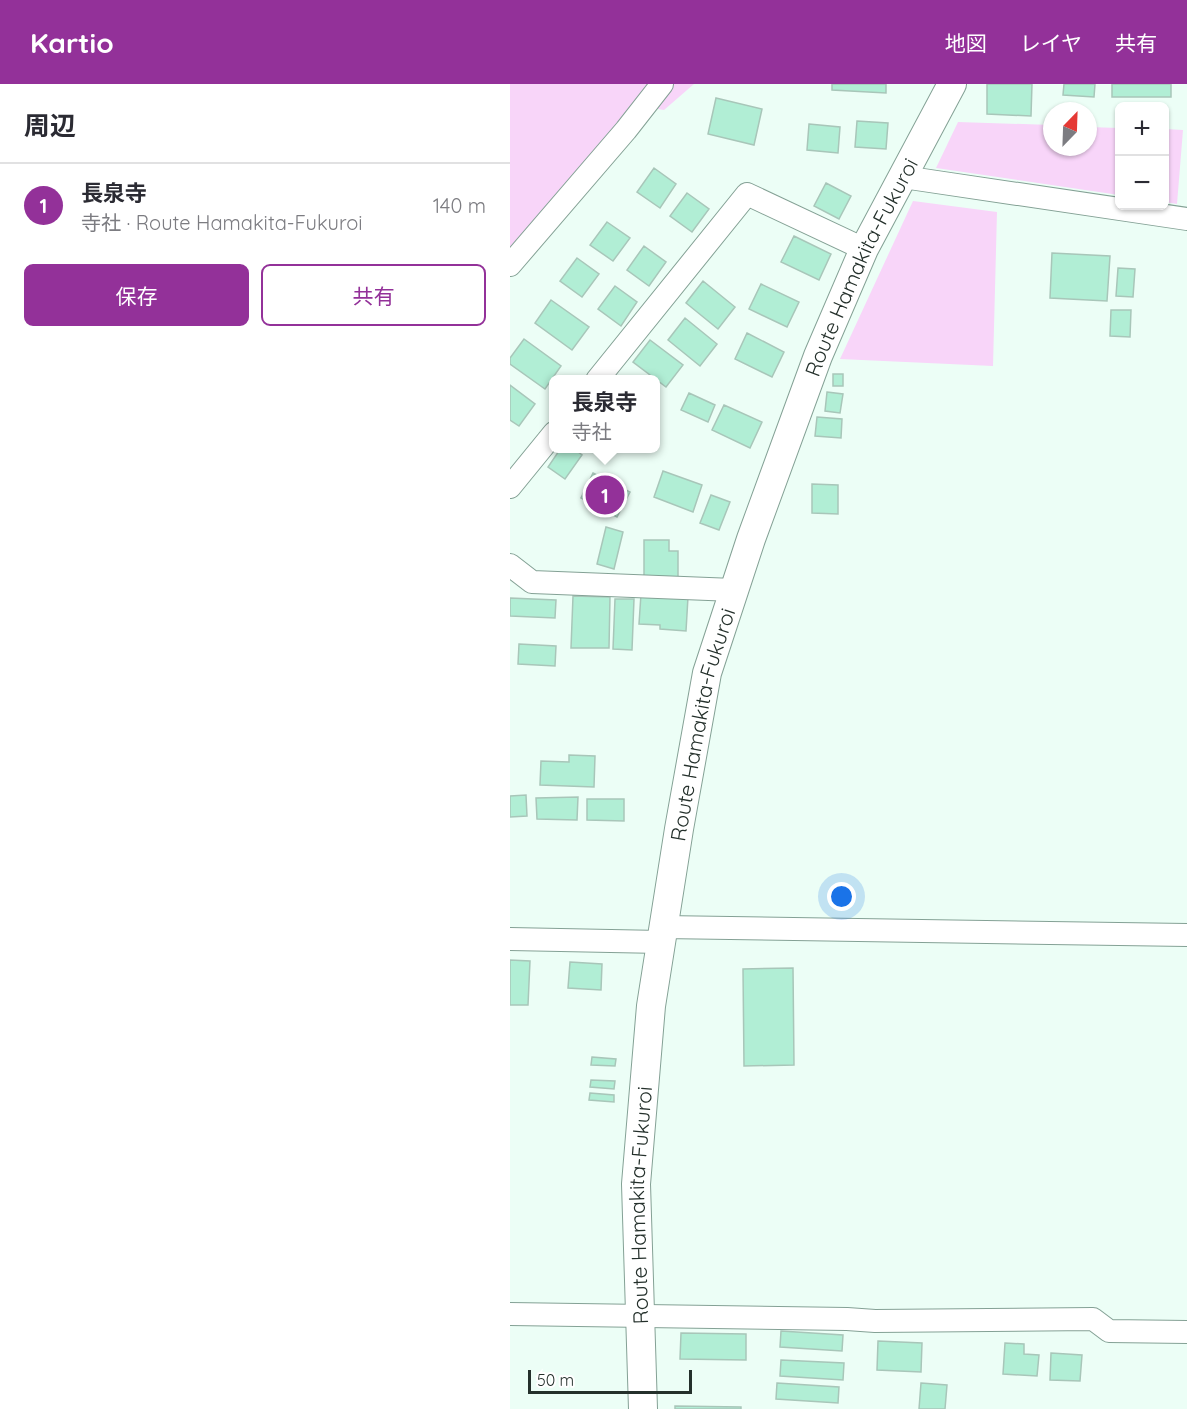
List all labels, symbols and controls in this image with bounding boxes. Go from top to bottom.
text: Kartio [30,25,114,60]
text: 地図 [945,30,987,56]
text: レイヤ [1020,30,1082,56]
text: 共有 [1115,30,1157,56]
north arrow [1043,102,1097,156]
map controls [1115,102,1169,210]
button: + [1115,102,1169,156]
text: 周辺 [24,109,76,142]
street label: Route Hamakita-Fukuroi [799,154,923,380]
button: − [1115,156,1169,210]
text: 長泉寺 [81,179,147,207]
text: 1 [40,193,47,218]
text: 140 m [433,193,486,218]
text: 寺社 · Route Hamakita-Fukuroi [81,210,363,235]
button: 保存 [24,264,249,326]
button: 共有 [261,264,486,326]
popup [549,375,660,453]
text: 長泉寺 [571,388,638,416]
text: 寺社 [571,419,611,444]
pin: 1 [586,472,625,518]
street label: Route Hamakita-Fukuroi [664,605,740,843]
your location [827,882,856,911]
street label: Route Hamakita-Fukuroi [623,1085,657,1325]
scale bar [528,1367,692,1394]
text: 50 m [537,1370,574,1390]

